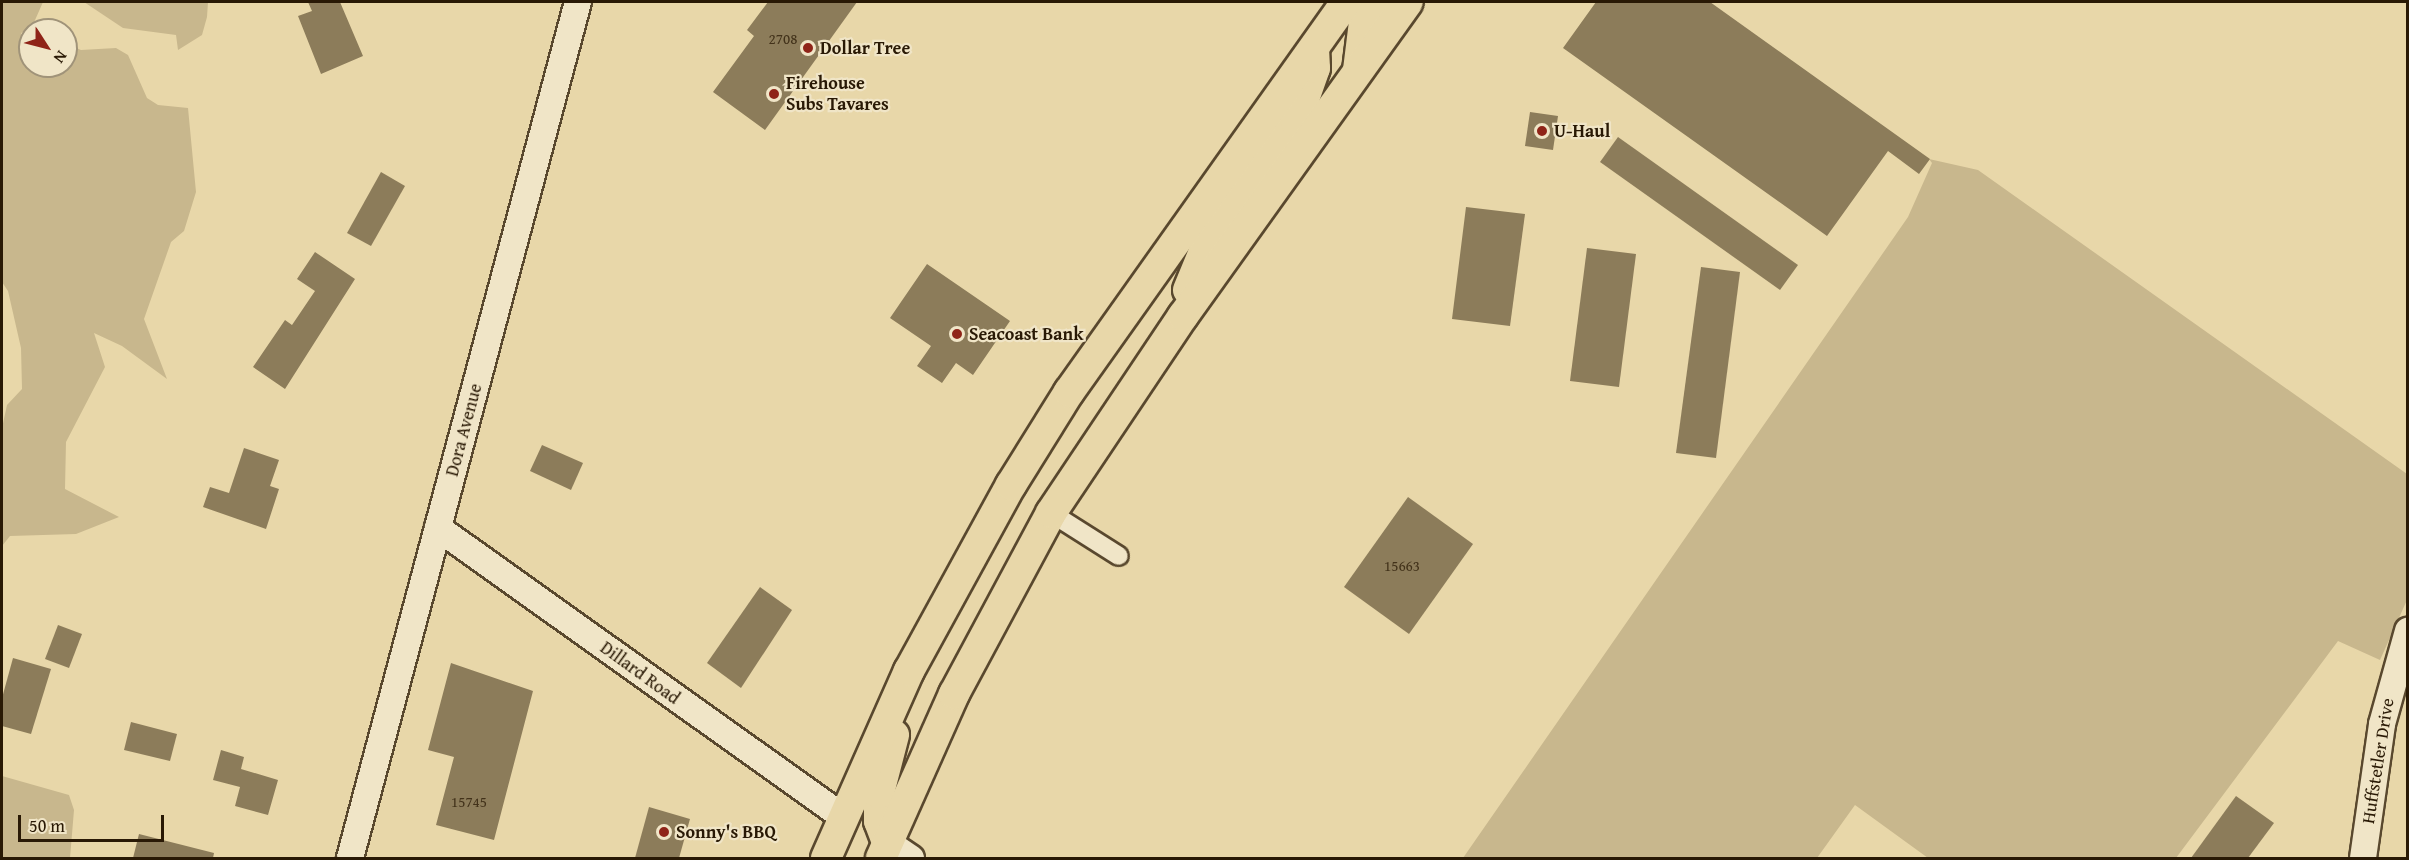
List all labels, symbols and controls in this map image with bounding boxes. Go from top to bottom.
north arrow [18,18,78,78]
house number: 2708 [769,30,797,48]
place label: Dollar Tree [820,37,910,59]
marker: Dollar Tree [801,41,815,55]
text: N [48,46,74,69]
place label: Firehouse Subs Tavares [786,73,889,116]
marker: Firehouse Subs Tavares [767,87,781,101]
place label: U-Haul [1554,120,1610,142]
marker: U-Haul [1535,124,1549,138]
place label: Seacoast Bank [969,323,1083,345]
marker: Seacoast Bank [950,327,964,341]
street label: Dora Avenue [441,381,487,479]
house number: 15663 [1384,557,1420,575]
street label: Dillard Road [596,637,684,709]
street label: Huffstetler Drive [2357,697,2399,825]
house number: 15745 [451,793,487,811]
scale bar [21,803,166,841]
text: 50 m [29,812,65,839]
place label: Sonny's BBQ [676,821,776,843]
marker: Sonny's BBQ [657,825,671,839]

